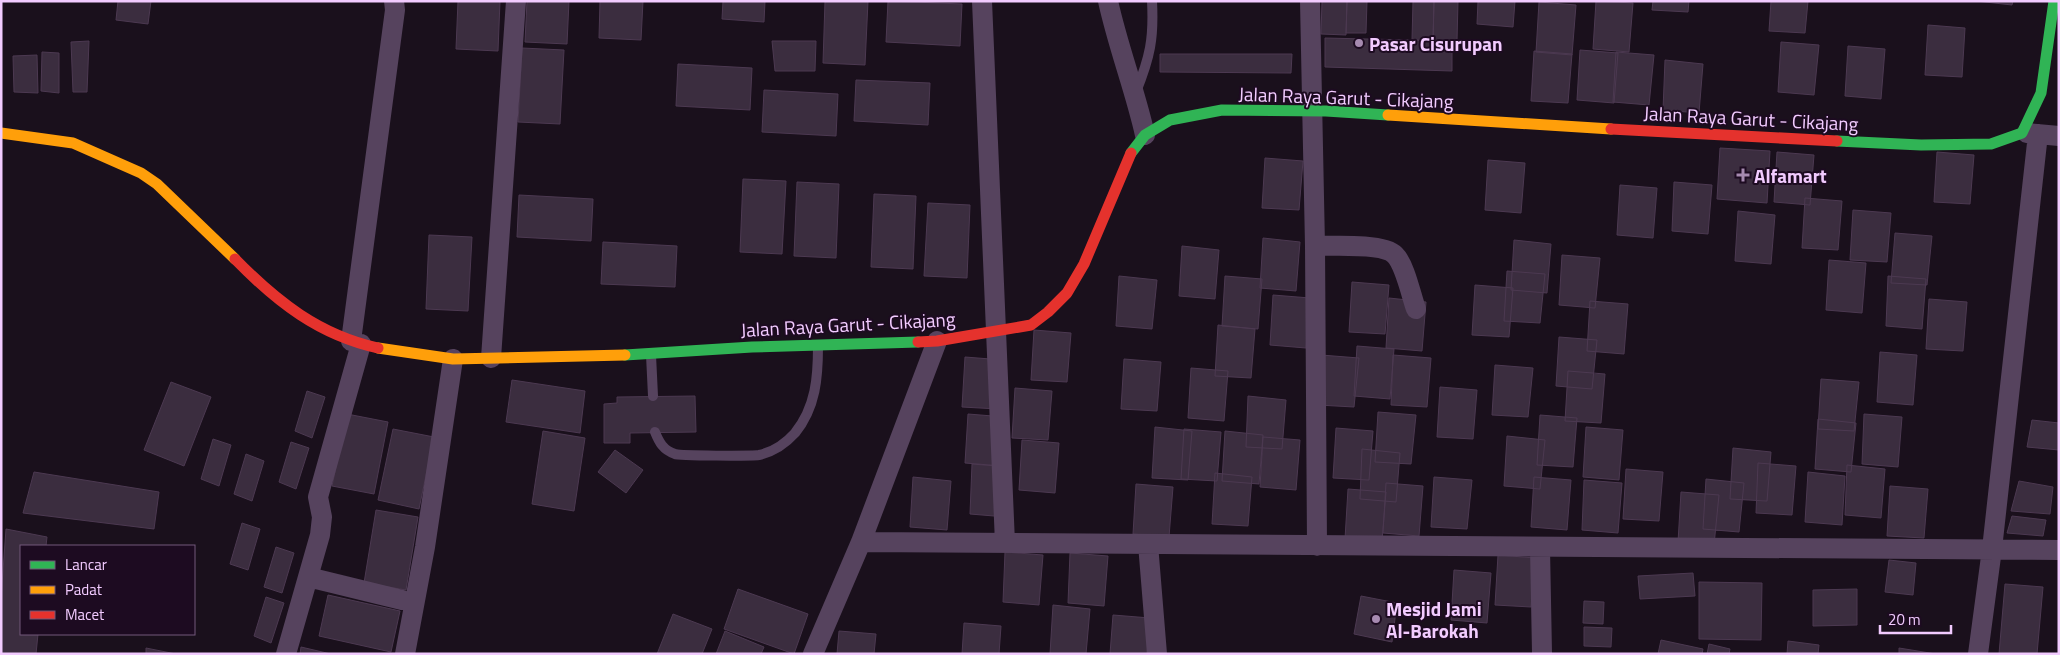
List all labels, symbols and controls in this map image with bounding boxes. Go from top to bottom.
place label: Pasar Cisurupan [1369,29,1503,58]
marker: Pasar Cisurupan [1353,37,1365,49]
street label: Jalan Raya Garut - Cikajang [1238,79,1454,115]
street label: Jalan Raya Garut - Cikajang [1643,98,1859,138]
place label: Alfamart [1754,161,1827,190]
marker: Alfamart [1736,168,1750,182]
street label: Jalan Raya Garut - Cikajang [740,304,956,344]
legend [20,545,195,635]
text: Lancar [65,553,107,576]
text: Padat [65,578,103,601]
place label: Mesjid Jami Al-Barokah [1386,594,1482,645]
scale bar [1880,602,1951,634]
text: Macet [65,603,105,626]
text: 20 m [1888,608,1921,631]
marker: Mesjid Jami Al-Barokah [1370,613,1382,625]

